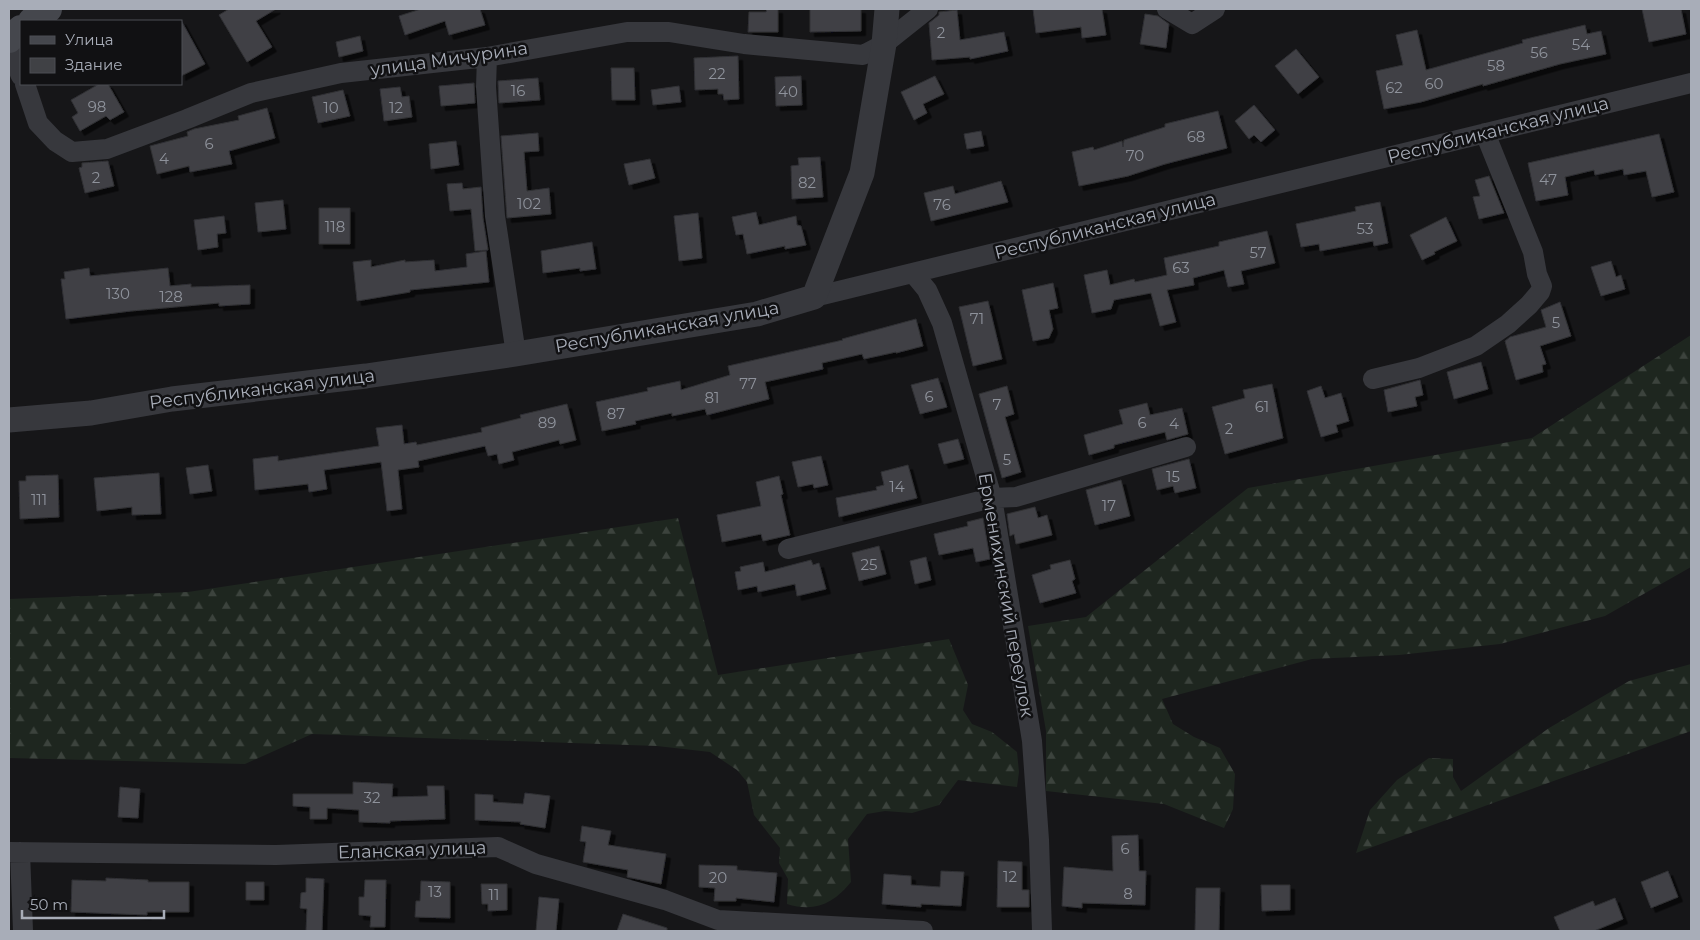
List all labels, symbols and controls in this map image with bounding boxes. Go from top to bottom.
legend [20,20,182,85]
house number: 2 [937,23,945,42]
text: Улица [65,30,113,49]
house number: 54 [1572,35,1590,54]
street label: улица Мичурина [368,37,529,81]
house number: 56 [1530,43,1548,62]
text: Здание [65,55,123,74]
house number: 58 [1487,56,1505,75]
house number: 22 [708,64,726,83]
house number: 60 [1424,74,1444,93]
house number: 62 [1385,78,1403,97]
house number: 16 [511,81,525,100]
house number: 40 [778,82,798,101]
street label: Республиканская улица [1385,92,1611,168]
house number: 98 [88,97,106,116]
house number: 10 [323,98,339,117]
house number: 12 [389,98,403,117]
house number: 68 [1187,127,1205,146]
house number: 6 [204,134,214,153]
house number: 70 [1126,146,1144,165]
house number: 4 [159,149,169,168]
house number: 2 [92,168,100,187]
house number: 47 [1539,170,1557,189]
house number: 82 [798,173,816,192]
street label: Республиканская улица [992,188,1218,264]
house number: 102 [517,194,541,213]
house number: 76 [933,195,951,214]
house number: 118 [325,217,345,236]
house number: 53 [1357,219,1373,238]
house number: 57 [1249,243,1267,262]
house number: 63 [1172,258,1190,277]
house number: 130 [106,284,130,303]
house number: 128 [159,287,183,306]
street label: Республиканская улица [553,296,781,358]
house number: 71 [970,309,984,328]
house number: 5 [1552,313,1560,332]
street label: Республиканская улица [148,364,376,414]
house number: 77 [739,374,757,393]
house number: 6 [924,387,934,406]
house number: 81 [705,388,720,407]
house number: 7 [993,395,1002,414]
house number: 61 [1255,397,1269,416]
house number: 87 [607,404,625,423]
house number: 89 [538,413,556,432]
house number: 6 [1137,413,1147,432]
house number: 4 [1169,414,1179,433]
house number: 2 [1225,419,1233,438]
house number: 5 [1003,450,1011,469]
house number: 15 [1166,467,1180,486]
street label: Ерменихинский переулок [974,471,1038,719]
house number: 14 [889,477,905,496]
house number: 111 [31,490,47,509]
house number: 17 [1102,496,1116,515]
house number: 25 [860,555,878,574]
house number: 32 [364,788,380,807]
street label: Еланская улица [337,836,487,864]
house number: 6 [1120,839,1130,858]
house number: 12 [1003,867,1017,886]
house number: 20 [709,868,727,887]
house number: 13 [428,882,442,901]
house number: 8 [1123,884,1133,903]
house number: 11 [489,885,499,904]
scale bar [22,888,165,920]
text: 50 m [30,895,68,914]

